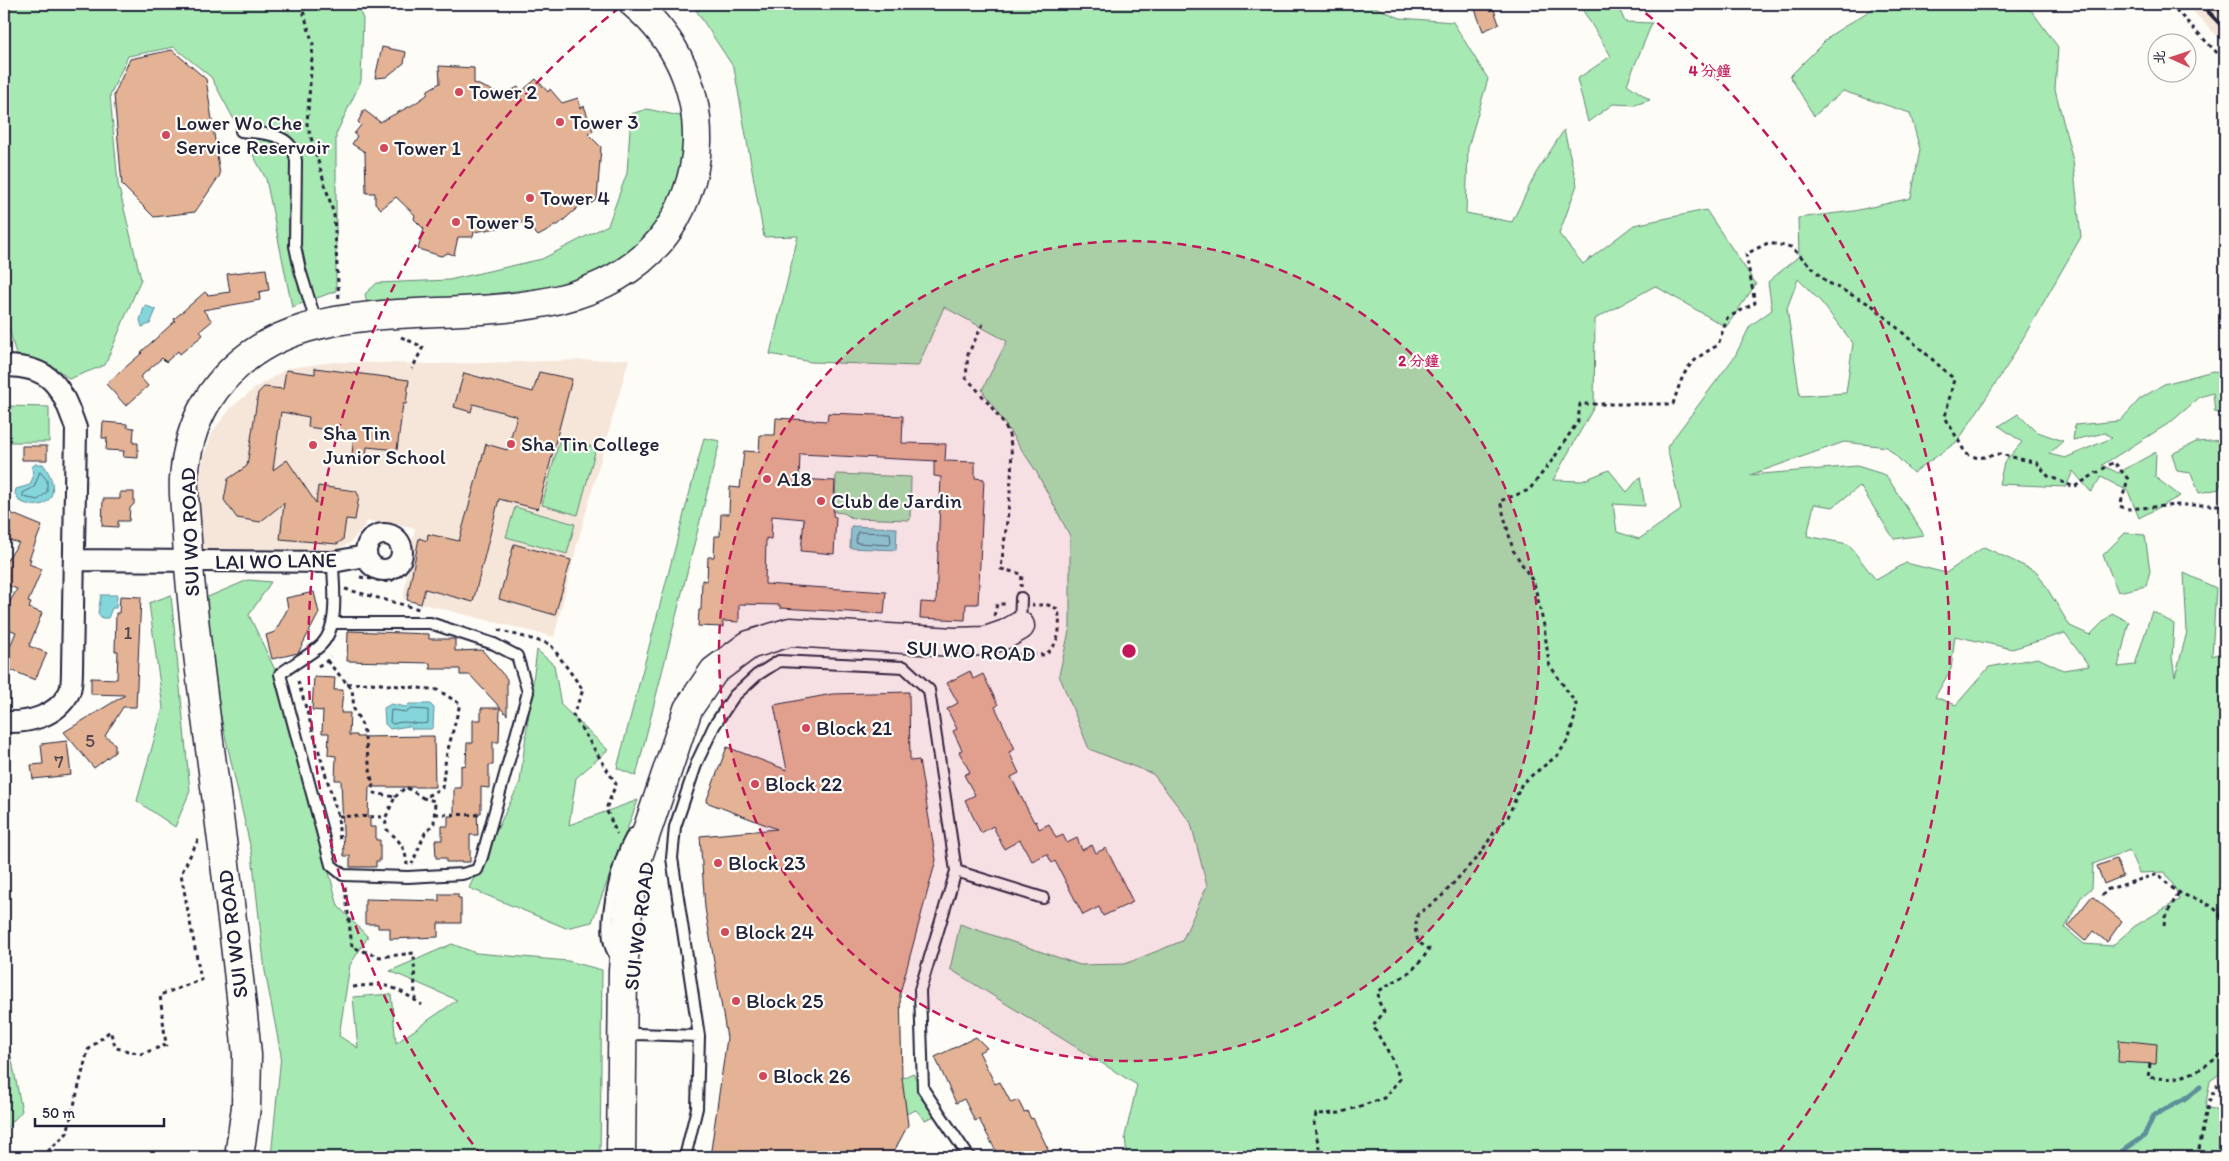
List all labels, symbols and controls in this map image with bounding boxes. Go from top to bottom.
north arrow [2146,32,2196,82]
text: 北 [2151,50,2168,65]
text: 4 分鐘 [1689,62,1731,80]
place label: Tower 2 [469,79,537,104]
marker: Tower 2 [453,86,465,98]
place label: Tower 3 [570,109,639,134]
place label: Lower Wo Che Service Reservoir [176,110,331,159]
marker: Tower 3 [554,116,566,128]
marker: Lower Wo Che Service Reservoir [160,129,172,141]
place label: Tower 1 [394,135,461,160]
marker: Tower 1 [378,142,390,154]
place label: Tower 4 [540,185,610,210]
marker: Tower 4 [524,192,536,204]
place label: Tower 5 [466,209,534,234]
marker: Tower 5 [450,216,462,228]
text: 2 分鐘 [1398,352,1440,370]
place label: Sha Tin Junior School [323,420,446,469]
place label: Sha Tin College [521,431,660,456]
marker: Sha Tin College [505,438,517,450]
marker: Sha Tin Junior School [307,439,319,451]
place label: A18 [777,466,812,491]
street label: SUI WO ROAD [175,467,204,597]
marker: A18 [761,473,773,485]
place label: Club de Jardin [831,488,962,513]
marker: Club de Jardin [815,495,827,507]
street label: LAI WO LANE [215,547,337,574]
house number: 1 [124,621,133,644]
street label: SUI WO ROAD [906,635,1036,666]
centre of rings [1120,642,1138,660]
place label: Block 21 [816,715,892,740]
marker: Block 21 [800,722,812,734]
house number: 5 [85,729,95,752]
house number: 7 [54,750,64,773]
place label: Block 22 [765,771,843,796]
marker: Block 22 [749,778,761,790]
place label: Block 23 [728,850,806,875]
marker: Block 23 [712,857,724,869]
street label: SUI WO ROAD [618,860,659,992]
street label: SUI WO ROAD [212,868,253,1000]
place label: Block 24 [735,919,814,944]
marker: Block 24 [719,926,731,938]
place label: Block 25 [746,988,823,1013]
marker: Block 25 [730,995,742,1007]
place label: Block 26 [773,1063,851,1088]
marker: Block 26 [757,1070,769,1082]
scale bar [35,1096,164,1128]
text: 50 m [42,1104,75,1122]

